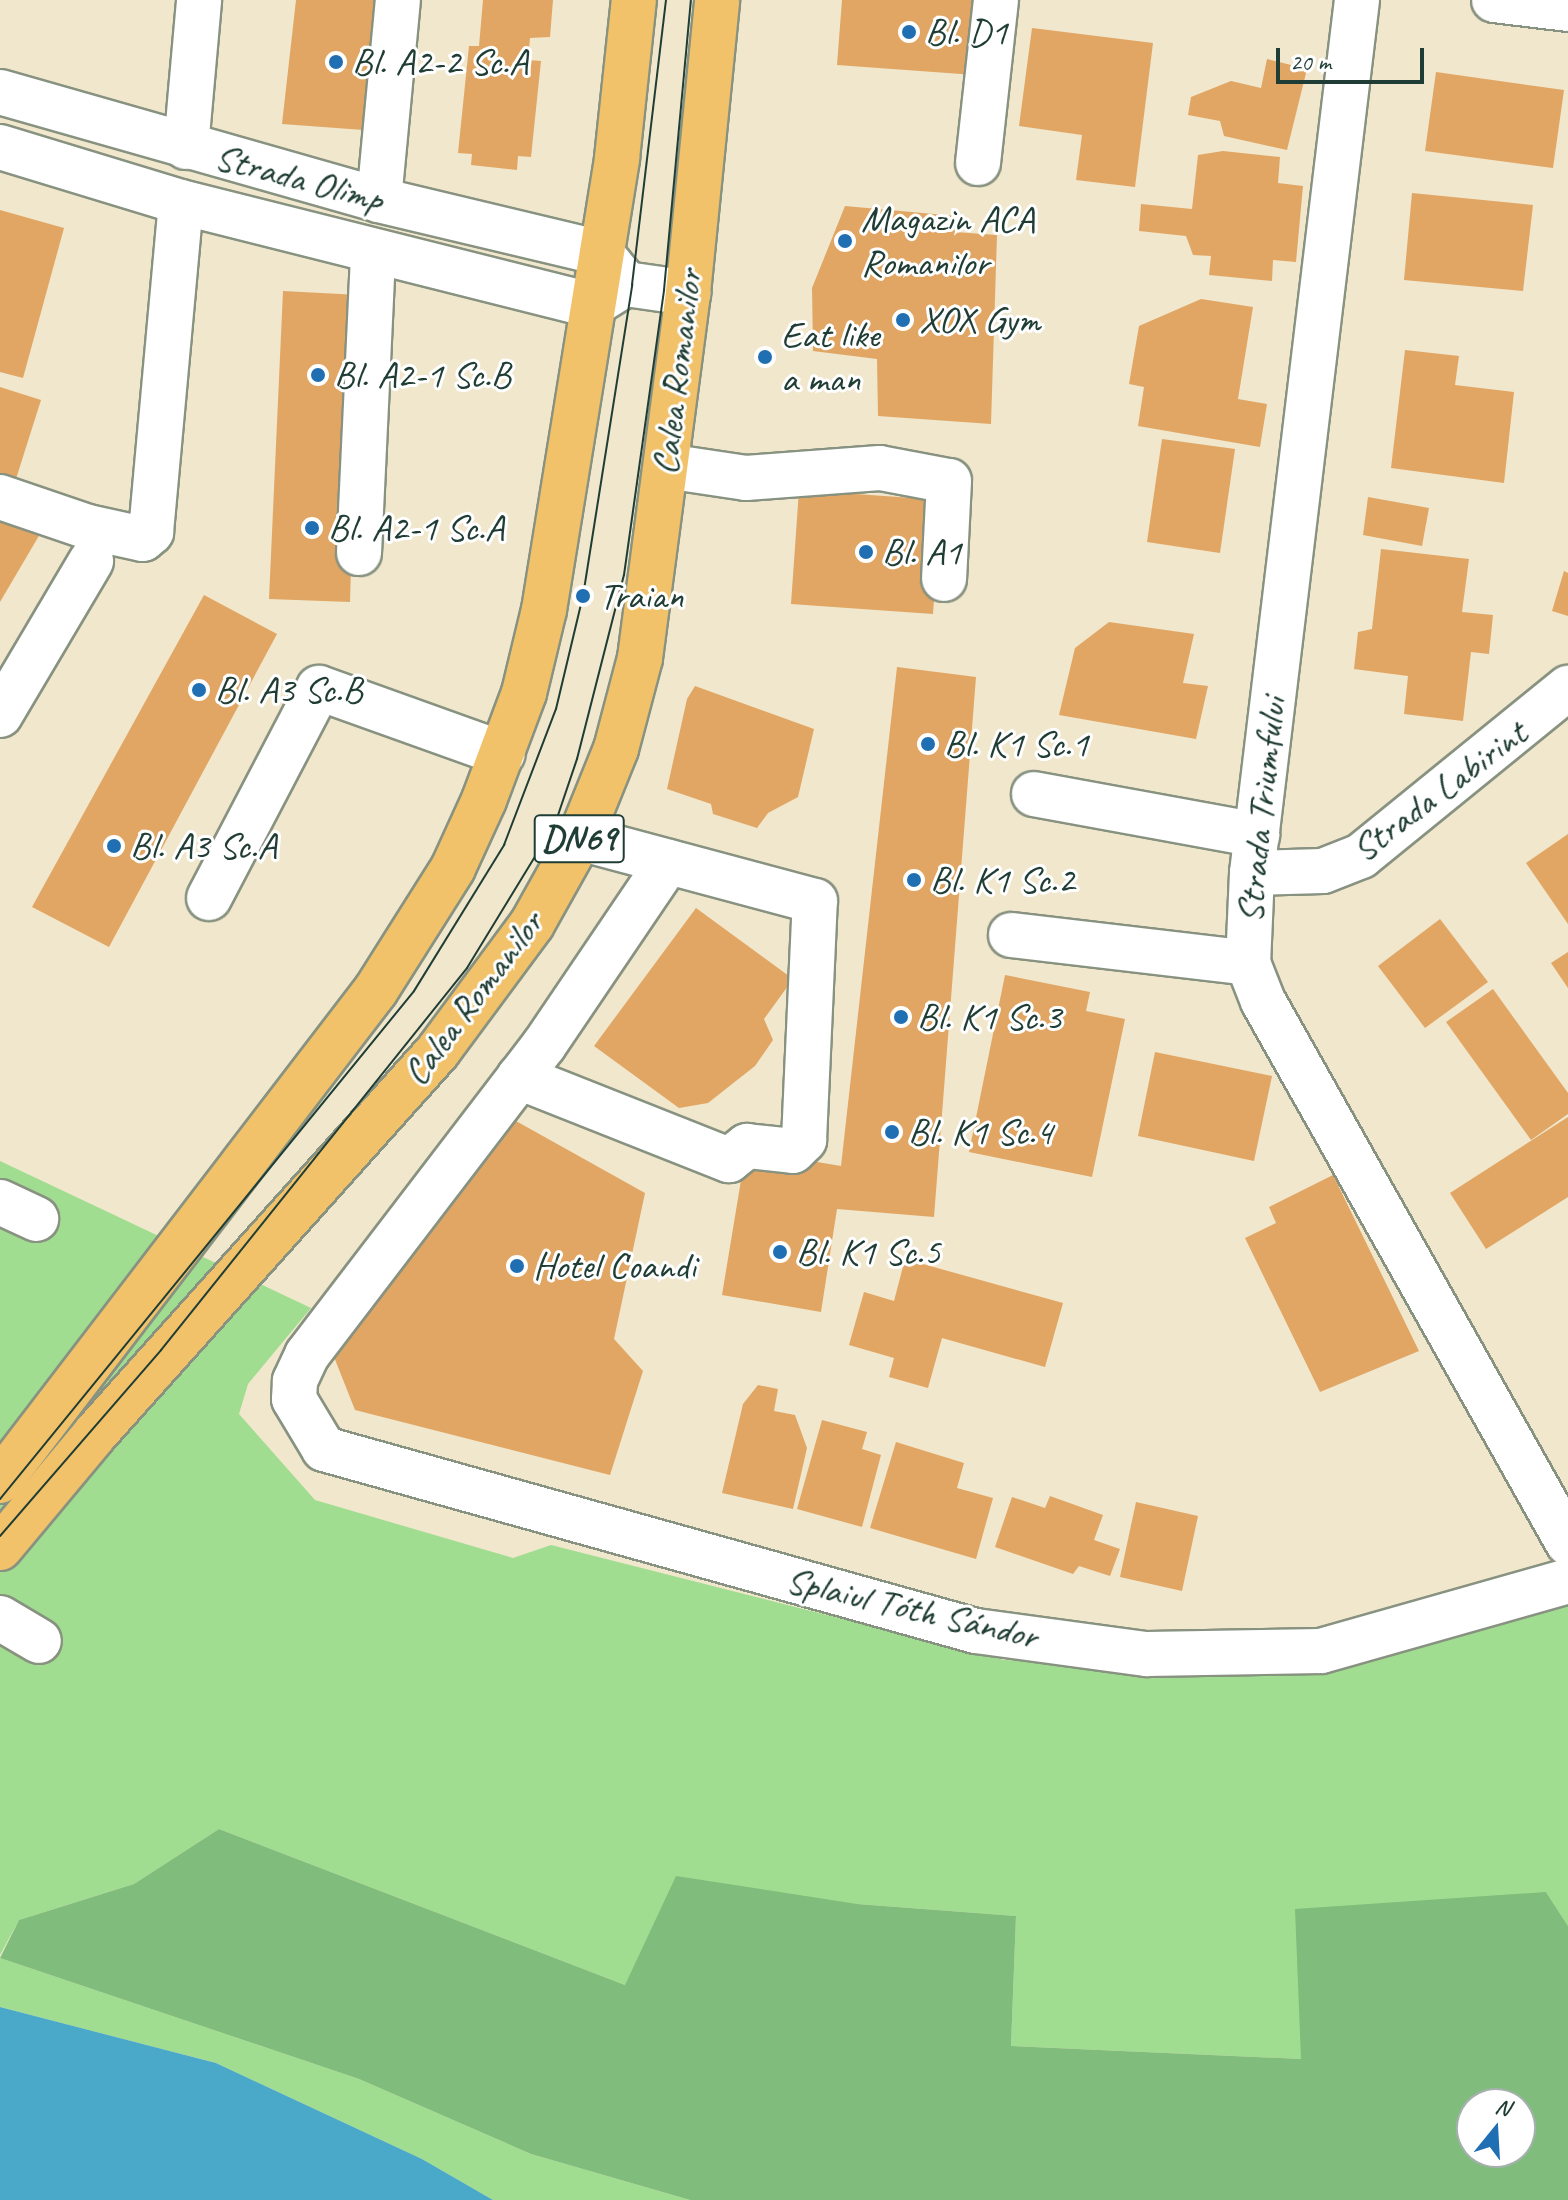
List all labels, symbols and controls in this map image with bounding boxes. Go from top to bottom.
place label: Bl. D1 [925,9,1007,55]
marker: Bl. D1 [900,23,918,41]
scale bar [1280,32,1428,82]
place label: Bl. A2-2 Sc.A [352,39,528,85]
text: 20 m [1290,47,1331,77]
marker: Bl. A2-2 Sc.A [327,53,345,71]
street label: Strada Olimp [210,134,388,222]
place label: Magazin ACA Romanilor [861,196,1034,286]
marker: Magazin ACA Romanilor [836,232,854,250]
street label: Calea Romanilor [642,267,712,477]
place label: XOX Gym [919,297,1040,343]
marker: XOX Gym [894,311,912,329]
place label: Eat like a man [781,312,879,402]
marker: Eat like a man [756,348,774,366]
place label: Bl. A2-1 Sc.B [334,352,511,398]
marker: Bl. A2-1 Sc.B [309,366,327,384]
place label: Bl. A2-1 Sc.A [328,505,504,551]
marker: Bl. A2-1 Sc.A [303,519,321,537]
place label: Bl. A1 [882,529,961,575]
marker: Bl. A1 [857,543,875,561]
place label: Traian [599,573,683,619]
marker: Traian [574,587,592,605]
place label: Bl. A3 Sc.B [215,667,362,713]
marker: Bl. A3 Sc.B [190,681,208,699]
street label: Strada Triumfului [1226,695,1296,925]
street label: Strada Labirint [1342,710,1536,872]
place label: Bl. K1 Sc.1 [944,721,1088,767]
marker: Bl. K1 Sc.1 [919,735,937,753]
road number: DN69 [533,807,625,871]
place label: Bl. A3 Sc.A [130,823,276,869]
marker: Bl. A3 Sc.A [105,837,123,855]
place label: Bl. K1 Sc.2 [930,857,1074,903]
marker: Bl. K1 Sc.2 [905,871,923,889]
street label: Calea Romanilor [393,902,553,1094]
place label: Bl. K1 Sc.3 [917,994,1061,1040]
marker: Bl. K1 Sc.3 [892,1008,910,1026]
place label: Bl. K1 Sc.4 [908,1109,1052,1155]
marker: Bl. K1 Sc.4 [883,1123,901,1141]
place label: Bl. K1 Sc.5 [796,1229,940,1275]
place label: Hotel Coandi [533,1243,694,1289]
marker: Bl. K1 Sc.5 [771,1243,789,1261]
marker: Hotel Coandi [508,1257,526,1275]
street label: Splaiul Tóth Sándor [782,1557,1042,1659]
north arrow [1456,2088,1536,2168]
text: N [1492,2092,1514,2122]

